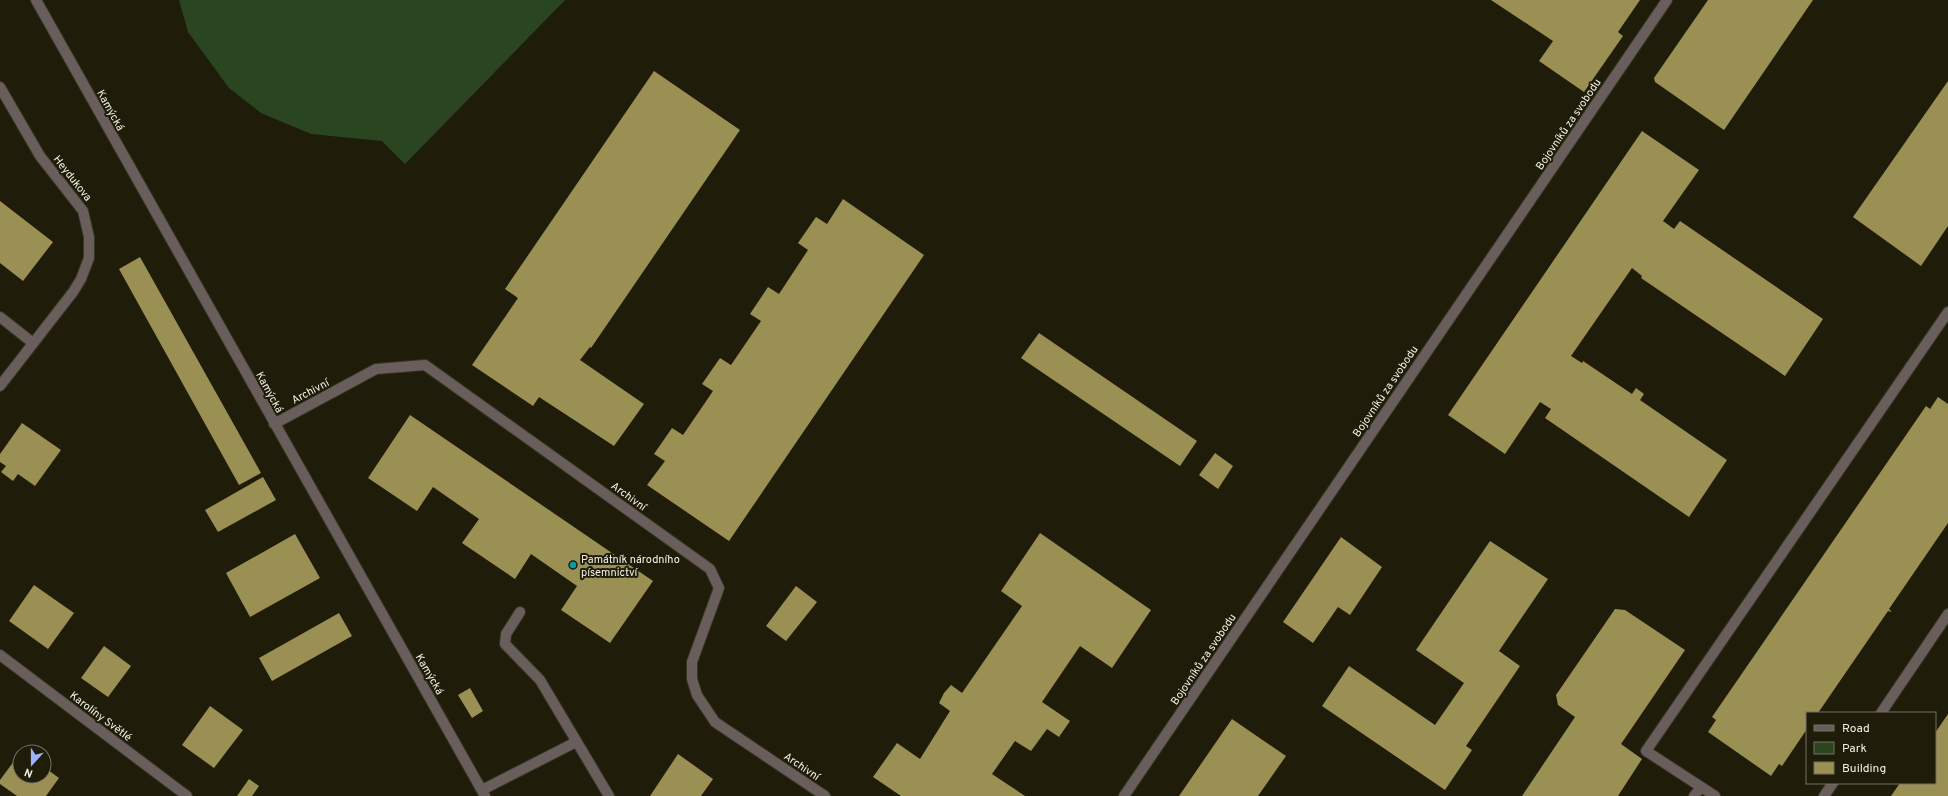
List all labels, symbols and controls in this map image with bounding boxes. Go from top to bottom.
street label: Bojovníků za svobodu [1533,76,1605,173]
street label: Kamýcká [93,87,127,134]
street label: Heydukova [50,153,95,205]
street label: Bojovníků za svobodu [1350,343,1422,440]
street label: Kamýcká [252,369,286,416]
street label: Archivní [289,376,333,408]
street label: Archivní [608,479,650,515]
place label: Památník národního písemnictví [581,553,680,580]
marker: Památník národního písemnictví [568,560,578,570]
street label: Bojovníků za svobodu [1168,611,1240,708]
street label: Kamýcká [412,652,447,698]
street label: Karolíny Světlé [67,689,134,745]
legend [1806,712,1936,784]
text: Road [1842,721,1870,737]
text: Park [1842,741,1867,757]
north arrow [12,744,52,784]
street label: Archivní [781,750,823,785]
text: Building [1842,761,1886,777]
text: N [23,764,35,780]

